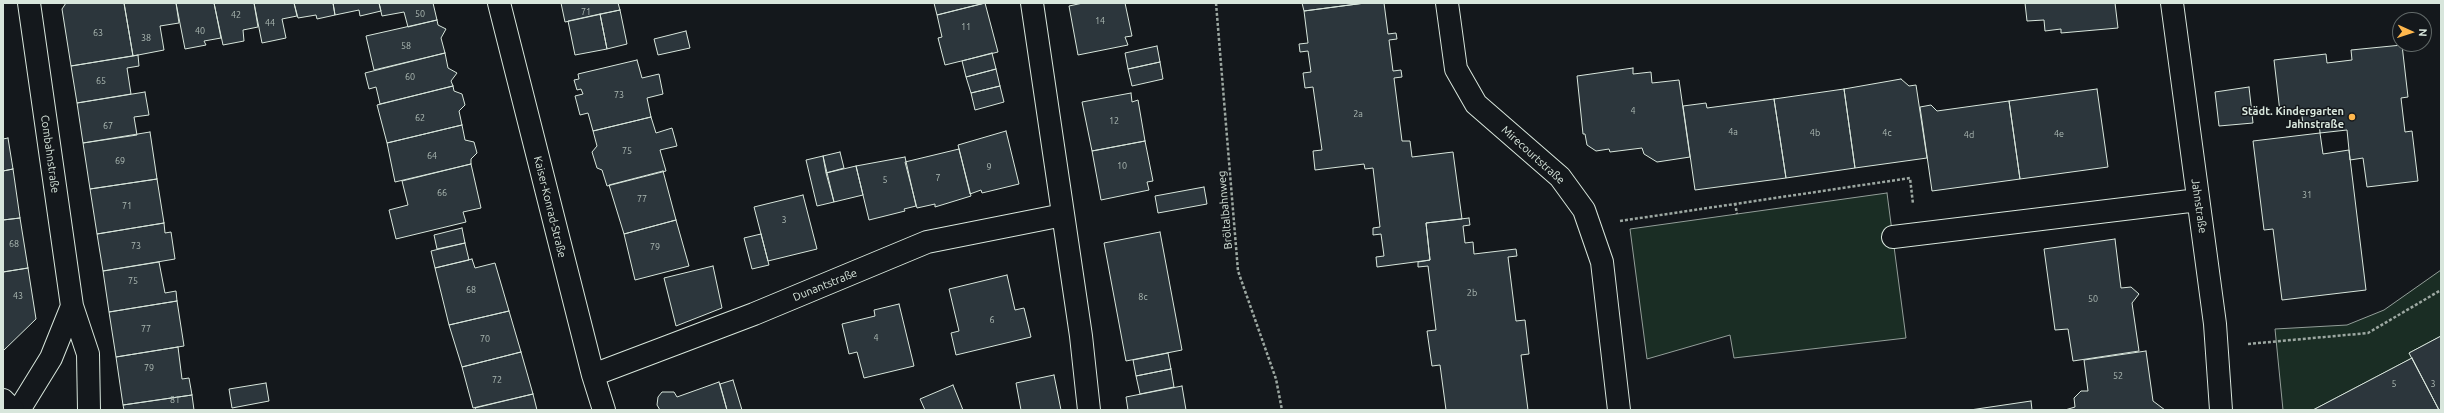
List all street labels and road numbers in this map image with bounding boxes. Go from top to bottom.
street label: Combahnstraße [38,114,62,194]
street label: Mirecourtstraße [1499,123,1567,187]
street label: Kaiser-Konrad-Straße [531,155,569,259]
street label: Bröltalbahnweg [1215,170,1235,250]
street label: Jahnstraße [2189,178,2209,234]
street label: Dunantstraße [791,266,859,304]

